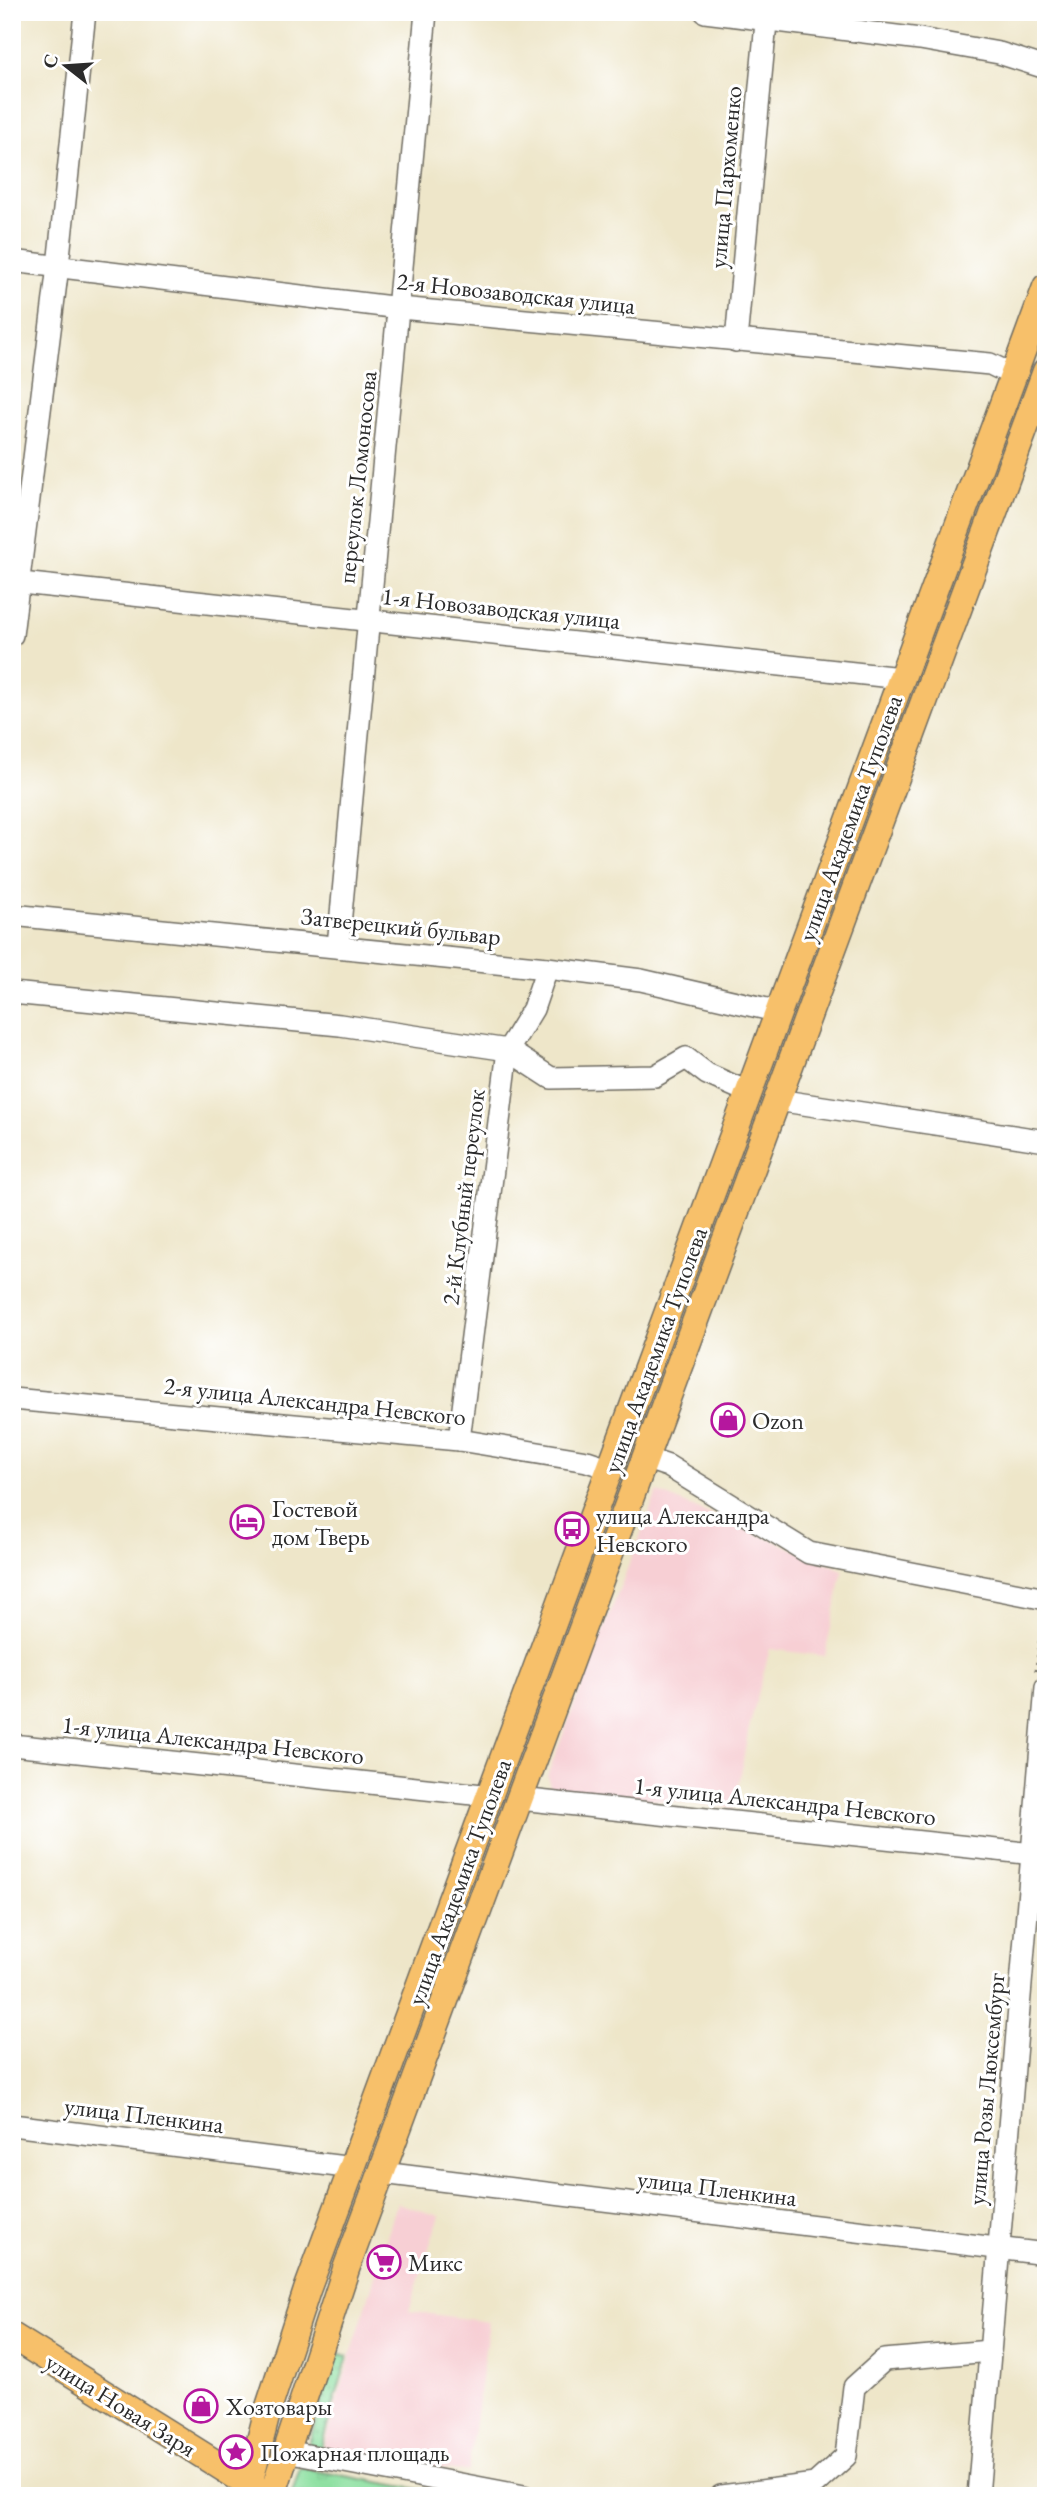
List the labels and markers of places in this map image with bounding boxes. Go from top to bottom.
shop icon: Ozon [709,1401,747,1439]
place label: Ozon [752,1405,804,1436]
place label: Гостевой дом Тверь [272,1493,370,1552]
place label: улица Александра Невского [596,1500,770,1559]
hotel icon: Гостевой дом Тверь [228,1503,266,1541]
bus stop icon: улица Александра Невского [553,1510,591,1548]
supermarket icon: Микс [365,2243,403,2281]
place label: Микс [408,2247,463,2278]
shop icon: Хозтовары [182,2387,220,2425]
place label: Хозтовары [225,2391,333,2422]
place icon: Пожарная площадь [217,2433,255,2471]
place label: Пожарная площадь [260,2437,450,2468]

